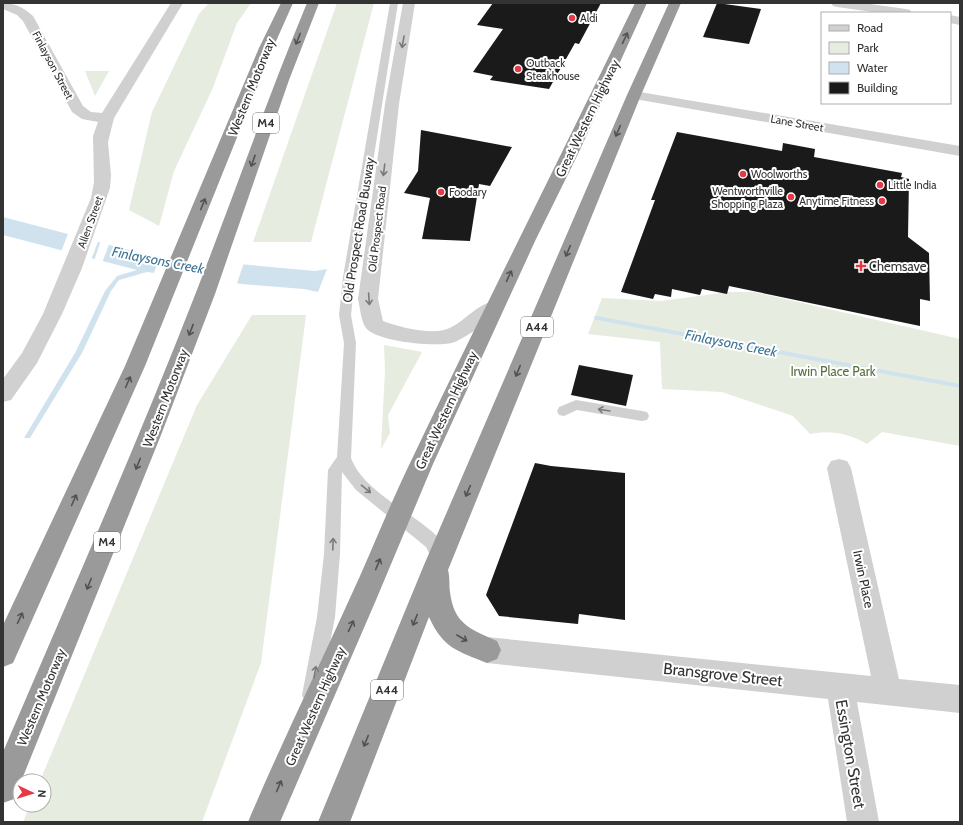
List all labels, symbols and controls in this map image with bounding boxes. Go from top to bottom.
place label: Aldi [580,11,598,25]
legend [821,12,951,104]
marker: Aldi [567,13,577,23]
text: Road [857,20,883,35]
street label: Finlayson Street [29,29,77,102]
one-way arrow [293,32,301,44]
one-way arrow [622,33,629,45]
street label: Western Motorway [224,35,278,138]
one-way arrow [399,35,407,48]
text: Park [857,40,879,55]
place label: Outback Steakhouse [526,56,580,83]
street label: Great Western Highway [552,56,623,179]
text: Water [857,60,888,75]
marker: Outback Steakhouse [513,64,523,74]
text: Building [857,80,899,95]
street label: Lane Street [770,111,825,135]
road number: M4 [253,113,279,133]
one-way arrow [614,125,622,137]
one-way arrow [249,154,256,167]
street label: Old Prospect Road Busway [339,156,377,304]
one-way arrow [380,163,388,176]
place label: Woolworths [751,167,808,181]
marker: Woolworths [738,169,748,179]
place label: Little India [888,178,937,192]
marker: Little India [875,180,885,190]
place label: Wentworthville Shopping Plaza [711,184,784,211]
street label: Old Prospect Road [365,185,389,273]
place label: Foodary [449,185,487,199]
marker: Foodary [436,187,446,197]
marker: Wentworthville Shopping Plaza [786,192,796,202]
street label: Allen Street [74,194,106,250]
place label: Anytime Fitness [799,194,874,208]
marker: Anytime Fitness [877,196,887,206]
one-way arrow [200,198,207,210]
water label: Finlaysons Creek [111,242,206,278]
one-way arrow [564,245,572,257]
place label: Chemsave [869,258,927,274]
marker: Chemsave [856,261,866,271]
one-way arrow [506,271,513,283]
one-way arrow [366,292,373,305]
road number: A44 [521,317,553,337]
one-way arrow [187,324,195,336]
water label: Finlaysons Creek [684,325,779,361]
street label: Western Motorway [139,346,191,449]
street label: Great Western Highway [412,348,481,472]
park label: Irwin Place Park [790,363,876,379]
one-way arrow [514,365,522,377]
one-way arrow [125,376,132,388]
one-way arrow [598,406,611,414]
one-way arrow [134,458,142,470]
one-way arrow [464,484,471,496]
one-way arrow [360,485,371,493]
one-way arrow [71,495,79,507]
road number: M4 [94,532,120,552]
one-way arrow [329,538,337,551]
street label: Irwin Place [850,549,878,610]
one-way arrow [375,558,382,570]
one-way arrow [85,578,92,590]
one-way arrow [17,613,24,625]
one-way arrow [410,614,418,626]
one-way arrow [348,620,355,632]
one-way arrow [456,634,468,642]
street label: Great Western Highway [281,643,349,768]
street label: Western Motorway [13,646,69,748]
street label: Bransgrove Street [662,659,784,690]
one-way arrow [311,666,319,679]
road number: A44 [371,680,403,700]
street label: Essington Street [832,698,870,811]
one-way arrow [362,734,369,746]
north arrow [12,773,52,813]
one-way arrow [276,781,283,793]
text: N [35,789,49,798]

